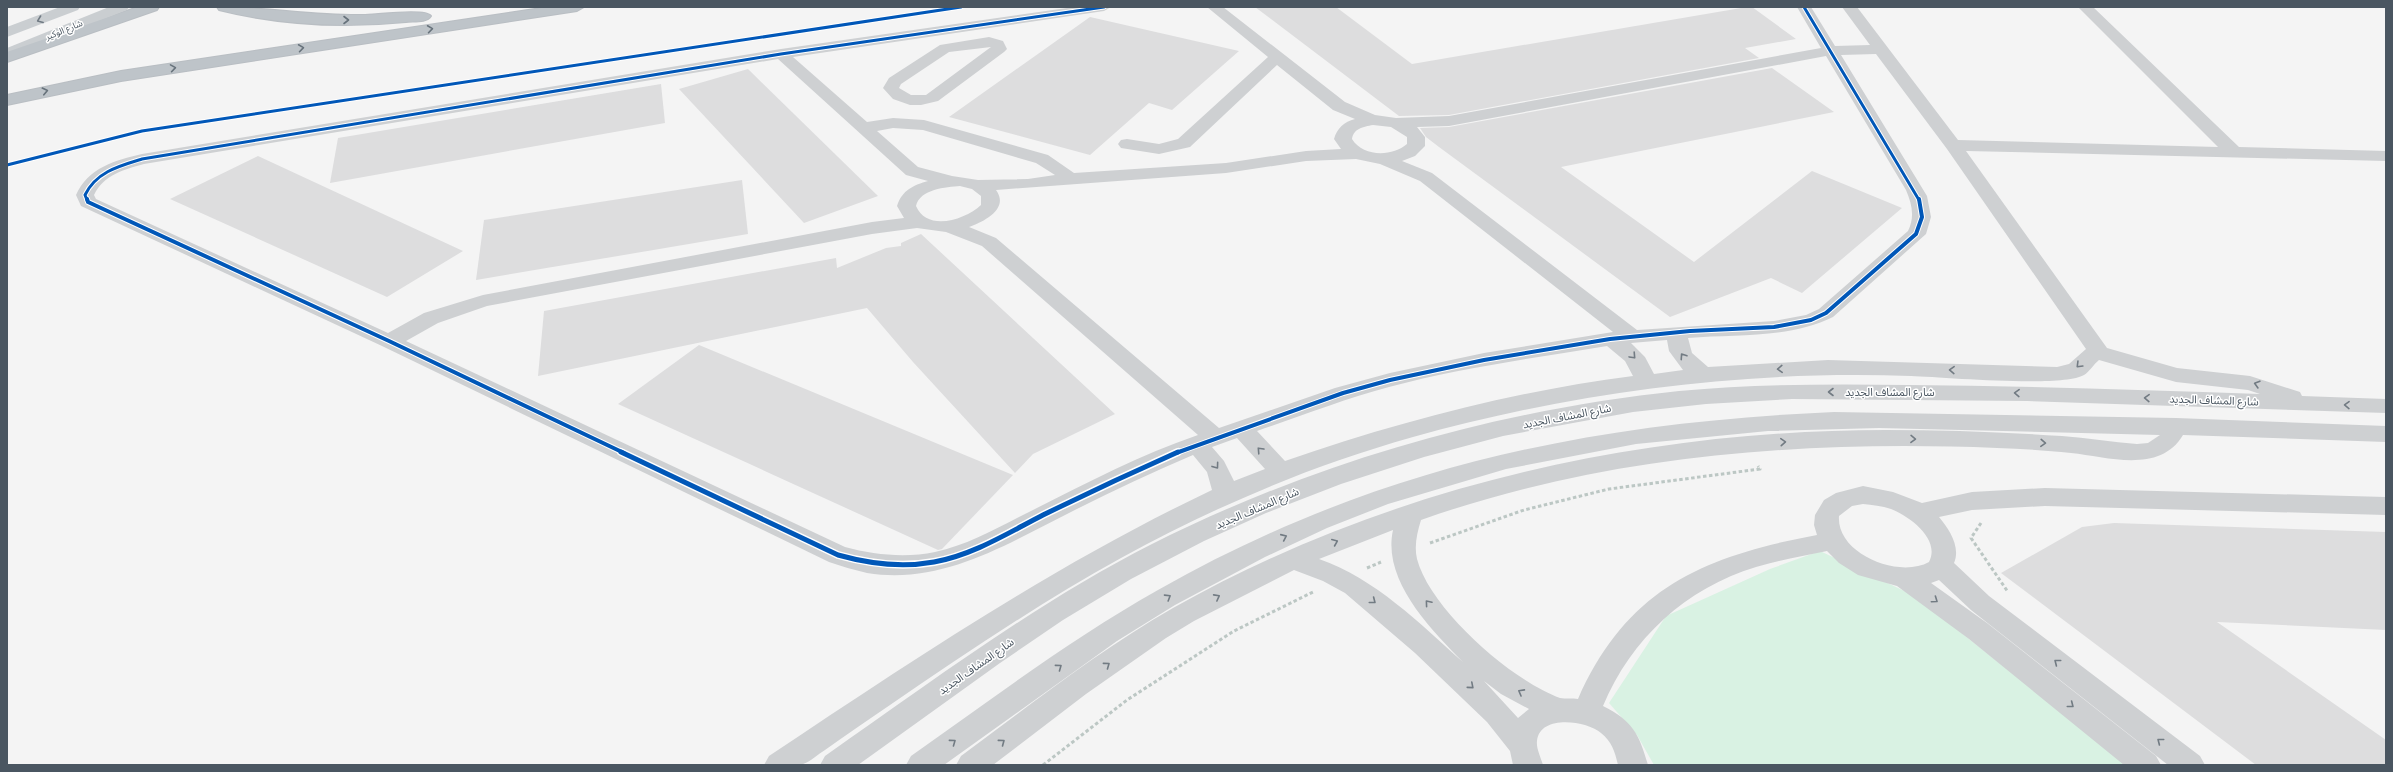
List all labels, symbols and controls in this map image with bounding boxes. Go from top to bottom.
one-way arrow [36,15,43,23]
one-way arrow [343,16,349,24]
street label: شارع الوكير [43,17,85,44]
one-way arrow [427,25,433,34]
one-way arrow [298,44,304,53]
one-way arrow [170,64,176,73]
one-way arrow [42,88,48,96]
one-way arrow [1628,351,1635,359]
one-way arrow [1681,354,1688,361]
one-way arrow [2077,360,2084,368]
one-way arrow [1777,365,1783,374]
one-way arrow [1949,366,1955,374]
one-way arrow [2254,381,2260,389]
street label: شارع المشاف الجديد [1845,386,1935,400]
one-way arrow [1828,388,1834,396]
one-way arrow [2014,389,2020,398]
street label: شارع المشاف الجديد [2169,392,2259,410]
one-way arrow [2144,394,2150,402]
one-way arrow [2344,400,2350,409]
street label: شارع المشاف الجديد [1522,402,1613,432]
one-way arrow [1910,435,1916,443]
one-way arrow [1780,438,1786,447]
one-way arrow [2040,439,2046,448]
one-way arrow [1257,447,1265,455]
one-way arrow [1211,462,1218,469]
street label: شارع المشاف الجديد [1213,485,1302,533]
one-way arrow [1279,534,1287,542]
one-way arrow [1331,539,1338,547]
one-way arrow [1164,594,1171,602]
one-way arrow [1213,594,1221,602]
one-way arrow [1931,595,1938,603]
one-way arrow [1368,596,1375,603]
one-way arrow [1426,600,1433,607]
street label: شارع المشاف الجديد [936,635,1018,698]
one-way arrow [2054,659,2061,666]
one-way arrow [1102,663,1109,670]
one-way arrow [1054,665,1061,672]
one-way arrow [1466,682,1474,689]
one-way arrow [1518,689,1525,696]
one-way arrow [2066,700,2073,707]
one-way arrow [949,739,956,747]
one-way arrow [2157,739,2164,746]
one-way arrow [997,740,1004,747]

